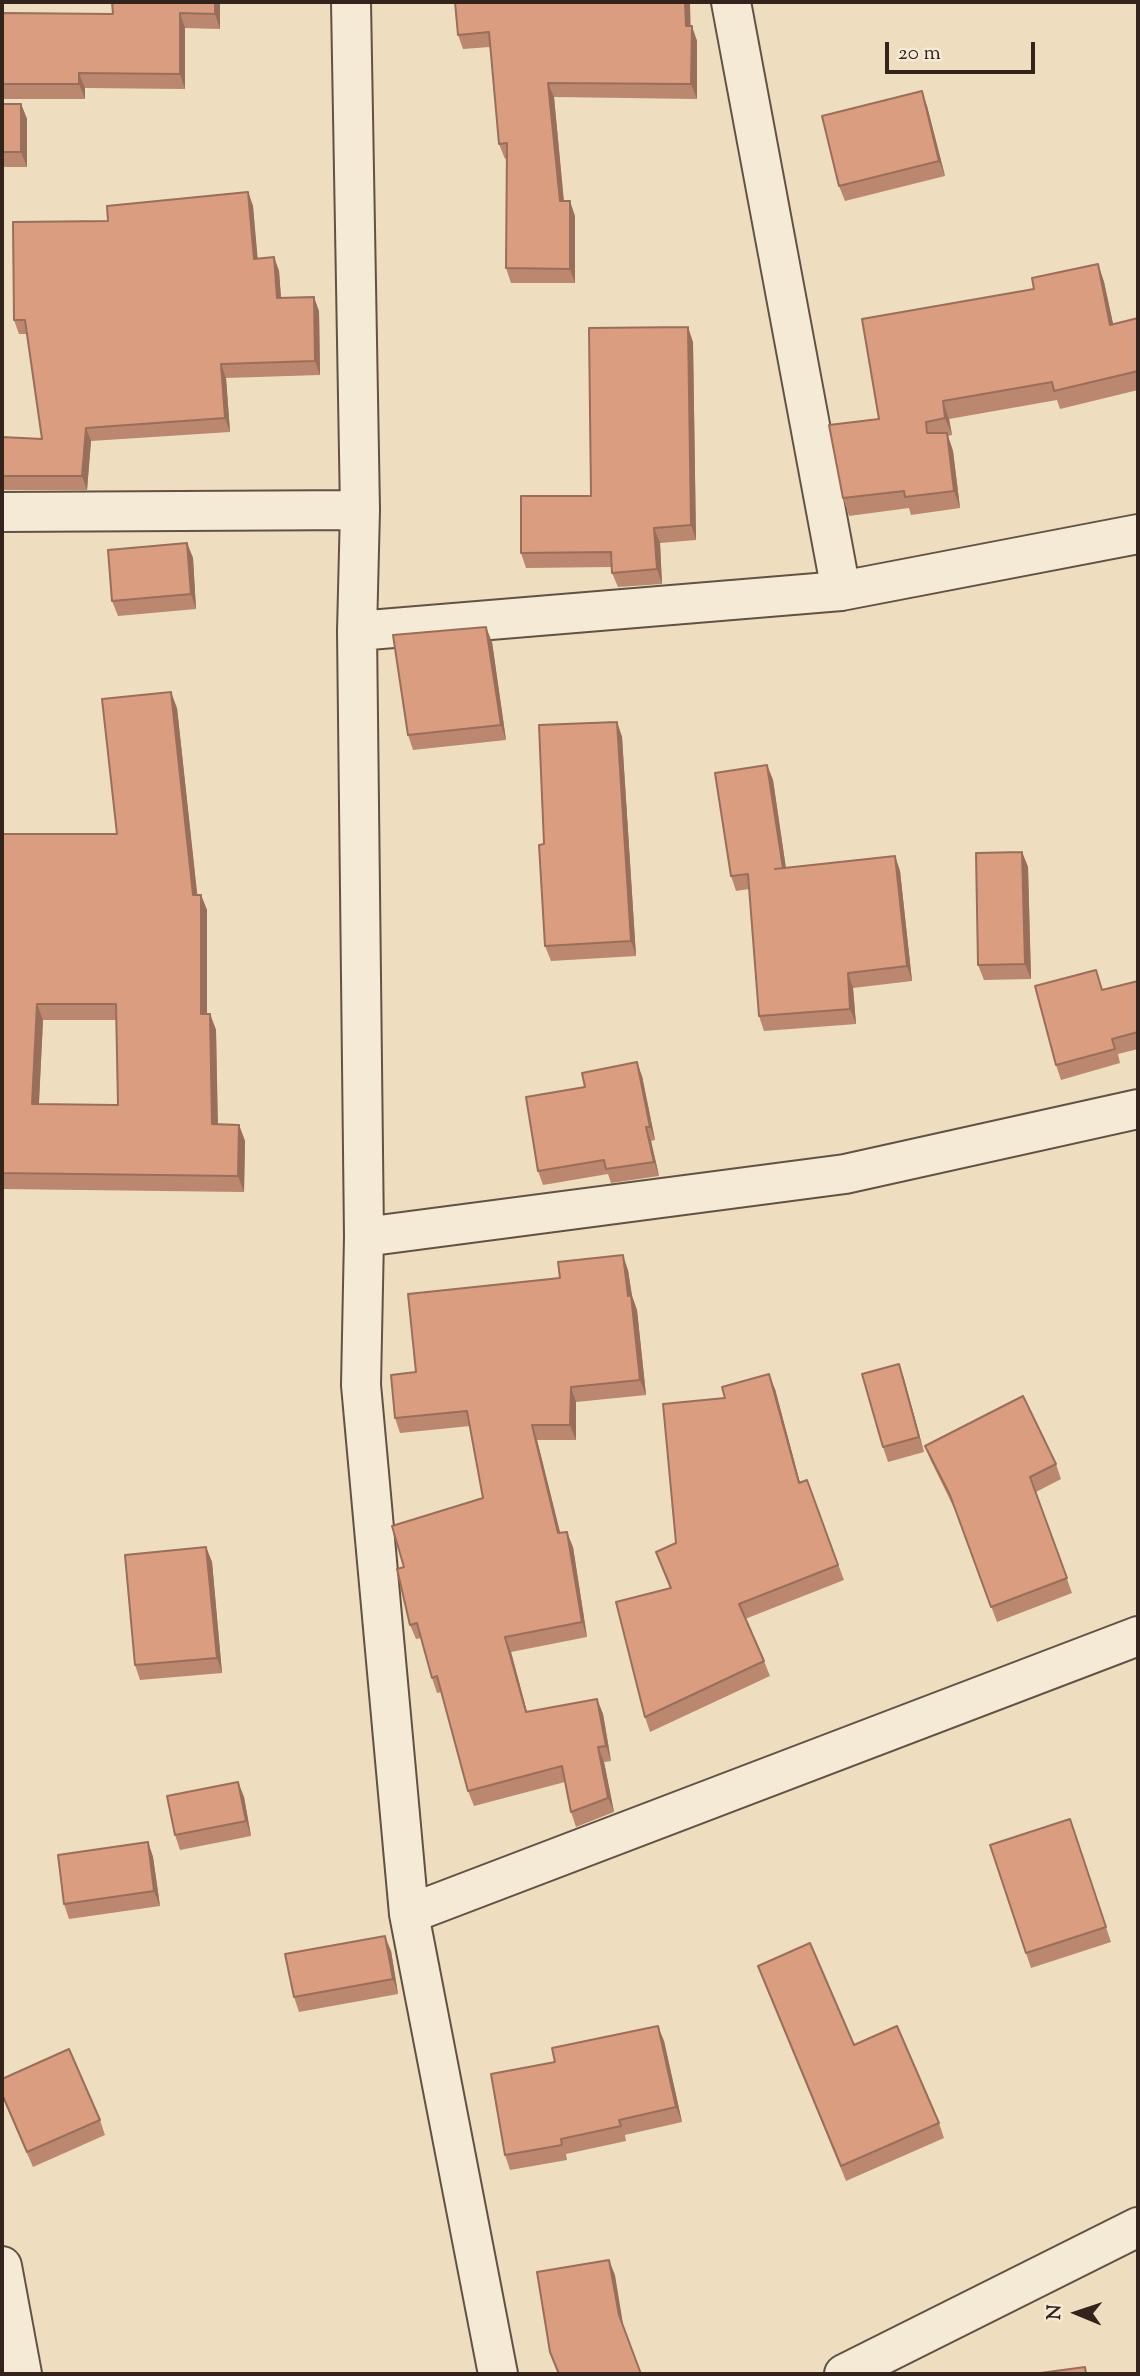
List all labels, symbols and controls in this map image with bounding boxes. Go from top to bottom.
scale bar [888,28,1038,72]
text: 20 m [898,39,941,69]
north arrow [1042,2278,1112,2348]
text: N [1042,2304,1069,2320]

